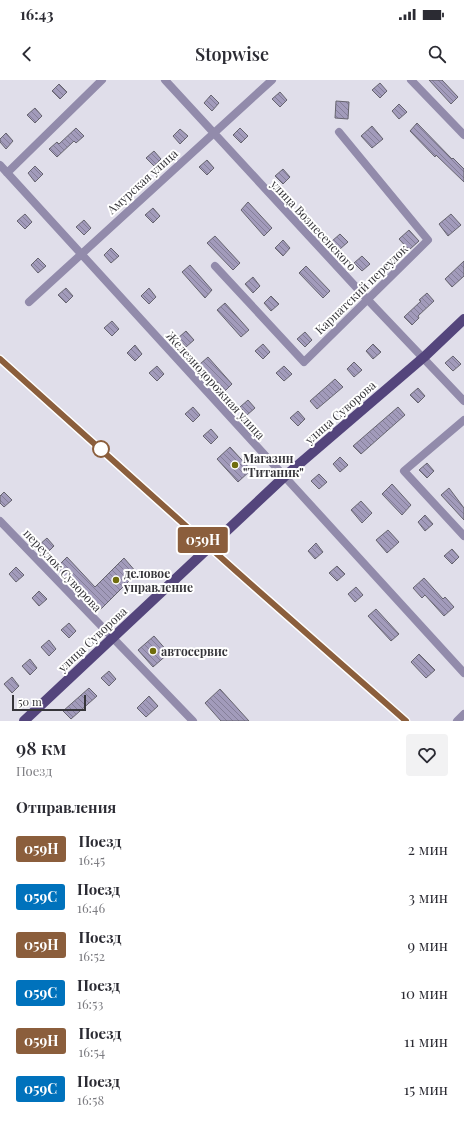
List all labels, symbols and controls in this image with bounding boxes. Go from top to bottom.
text: 16:43 [20,4,54,24]
text: Stopwise [195,42,269,66]
icon: back [16,43,38,65]
icon: search [426,43,448,65]
street label: Амурская улица [103,145,181,218]
street label: улица Вознесенского [267,175,361,274]
street label: Карпатский переулок [311,240,411,337]
street label: Железнодорожная улица [163,328,269,442]
street label: улица Суворова [300,377,379,448]
unlabelled marker [92,440,110,458]
place label: Магазин "Титаник" [243,450,304,480]
marker: Магазин "Титаник" [230,460,240,470]
street label: переулок Суворова [20,525,106,615]
line badge: 059Н [175,527,231,553]
text: 059Н [186,530,220,549]
place label: деловое управление [123,565,193,595]
marker: деловое управление [111,575,121,585]
street label: улица Суворова [53,603,130,676]
place label: автосервис [161,643,228,659]
marker: автосервис [148,646,158,656]
scale bar [12,693,86,712]
text: 50 m [18,694,42,709]
text: 98 км [16,734,66,760]
button: heart [406,734,448,776]
text: Поезд [16,762,52,779]
text: Отправления [16,797,116,817]
text: Поезд [78,831,121,851]
text: 059Н [24,839,58,858]
text: 2 мин [408,839,448,859]
text: 16:45 [78,851,105,868]
text: Поезд [77,879,120,899]
text: 059С [24,887,57,906]
text: 3 мин [408,887,448,907]
text: 16:46 [77,899,105,916]
text: Поезд [78,927,121,947]
text: 059Н [24,935,58,954]
text: 9 мин [407,935,448,955]
text: 16:52 [78,947,105,964]
text: Поезд [77,975,120,995]
text: 059С [24,983,57,1002]
text: 10 мин [401,983,448,1003]
text: 16:53 [77,995,103,1012]
text: Поезд [78,1023,121,1043]
text: 059Н [24,1031,58,1050]
text: 11 мин [404,1031,448,1051]
text: 16:54 [78,1043,105,1060]
text: Поезд [77,1071,120,1091]
text: 059С [24,1079,57,1098]
text: 15 мин [404,1079,448,1099]
text: 16:58 [77,1091,104,1108]

